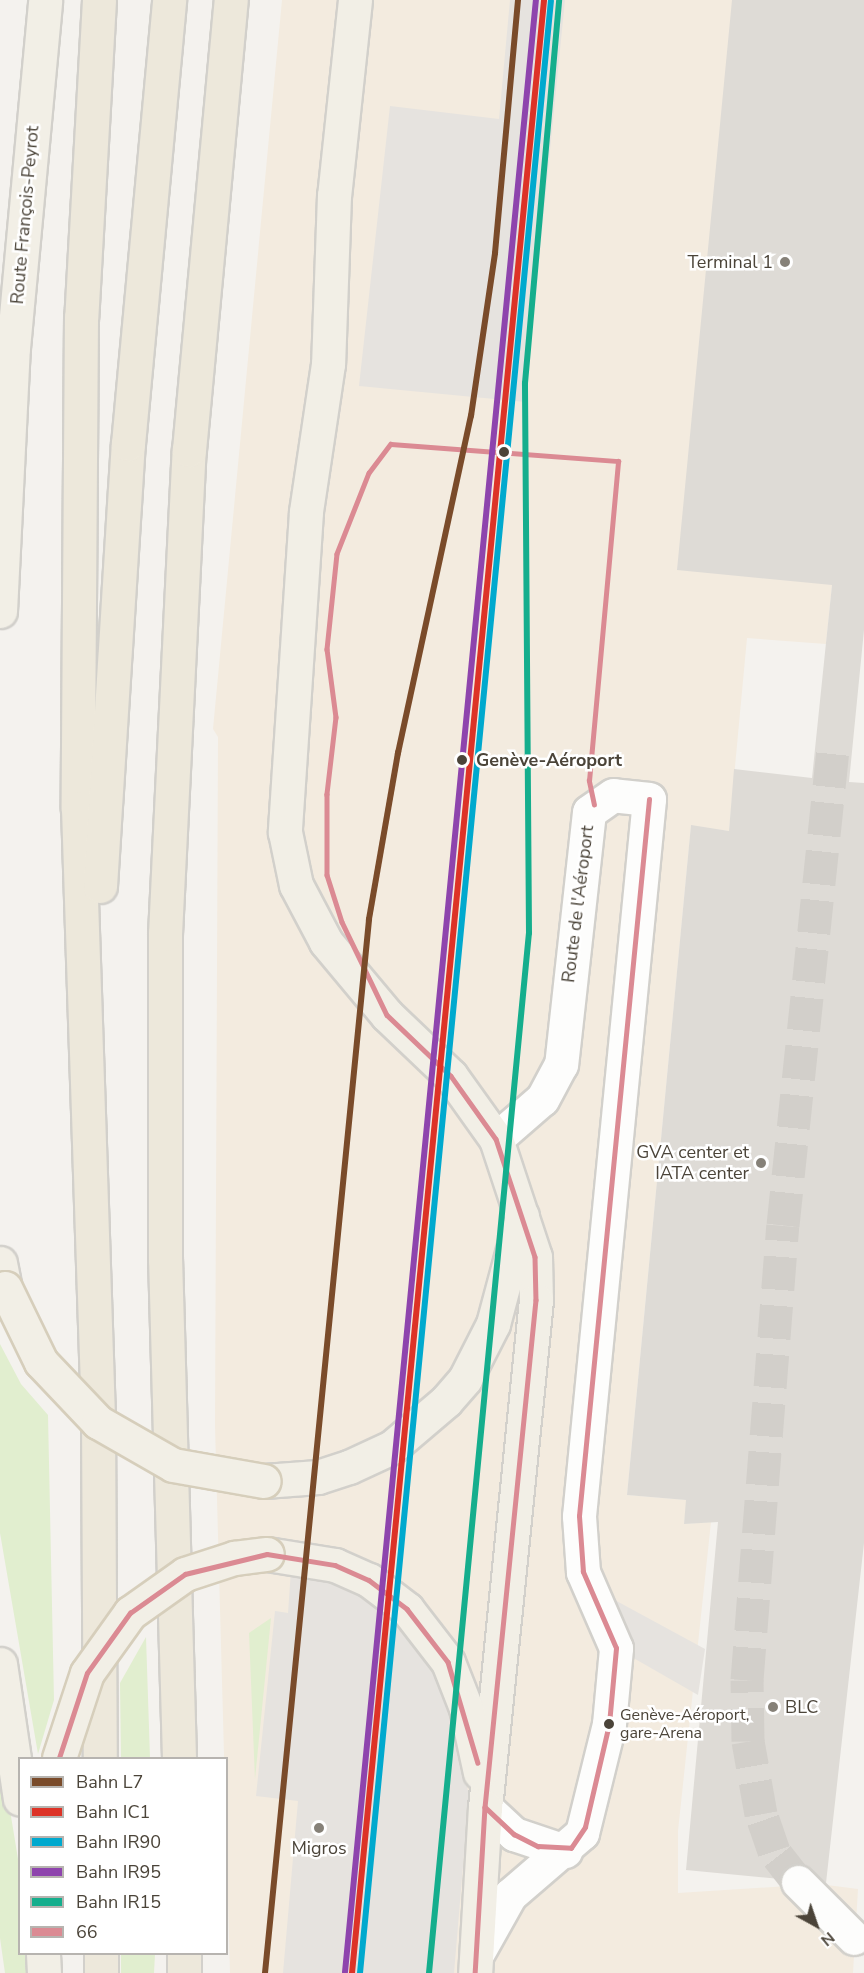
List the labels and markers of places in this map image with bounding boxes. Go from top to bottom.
place label: Terminal 1 [687,251,773,273]
marker: Terminal 1 [778,255,792,269]
unlabelled marker [498,446,510,458]
place label: Genève-Aéroport [476,749,622,771]
marker: Genève-Aéroport [453,751,471,769]
place label: GVA center et IATA center [636,1142,749,1184]
marker: GVA center et IATA center [754,1156,768,1170]
place label: BLC [785,1696,818,1718]
marker: BLC [766,1700,780,1714]
place label: Genève-Aéroport, gare-Arena [620,1705,749,1743]
marker: Genève-Aéroport, gare-Arena [603,1718,615,1730]
marker: Migros [312,1821,326,1835]
place label: Migros [291,1837,347,1859]

